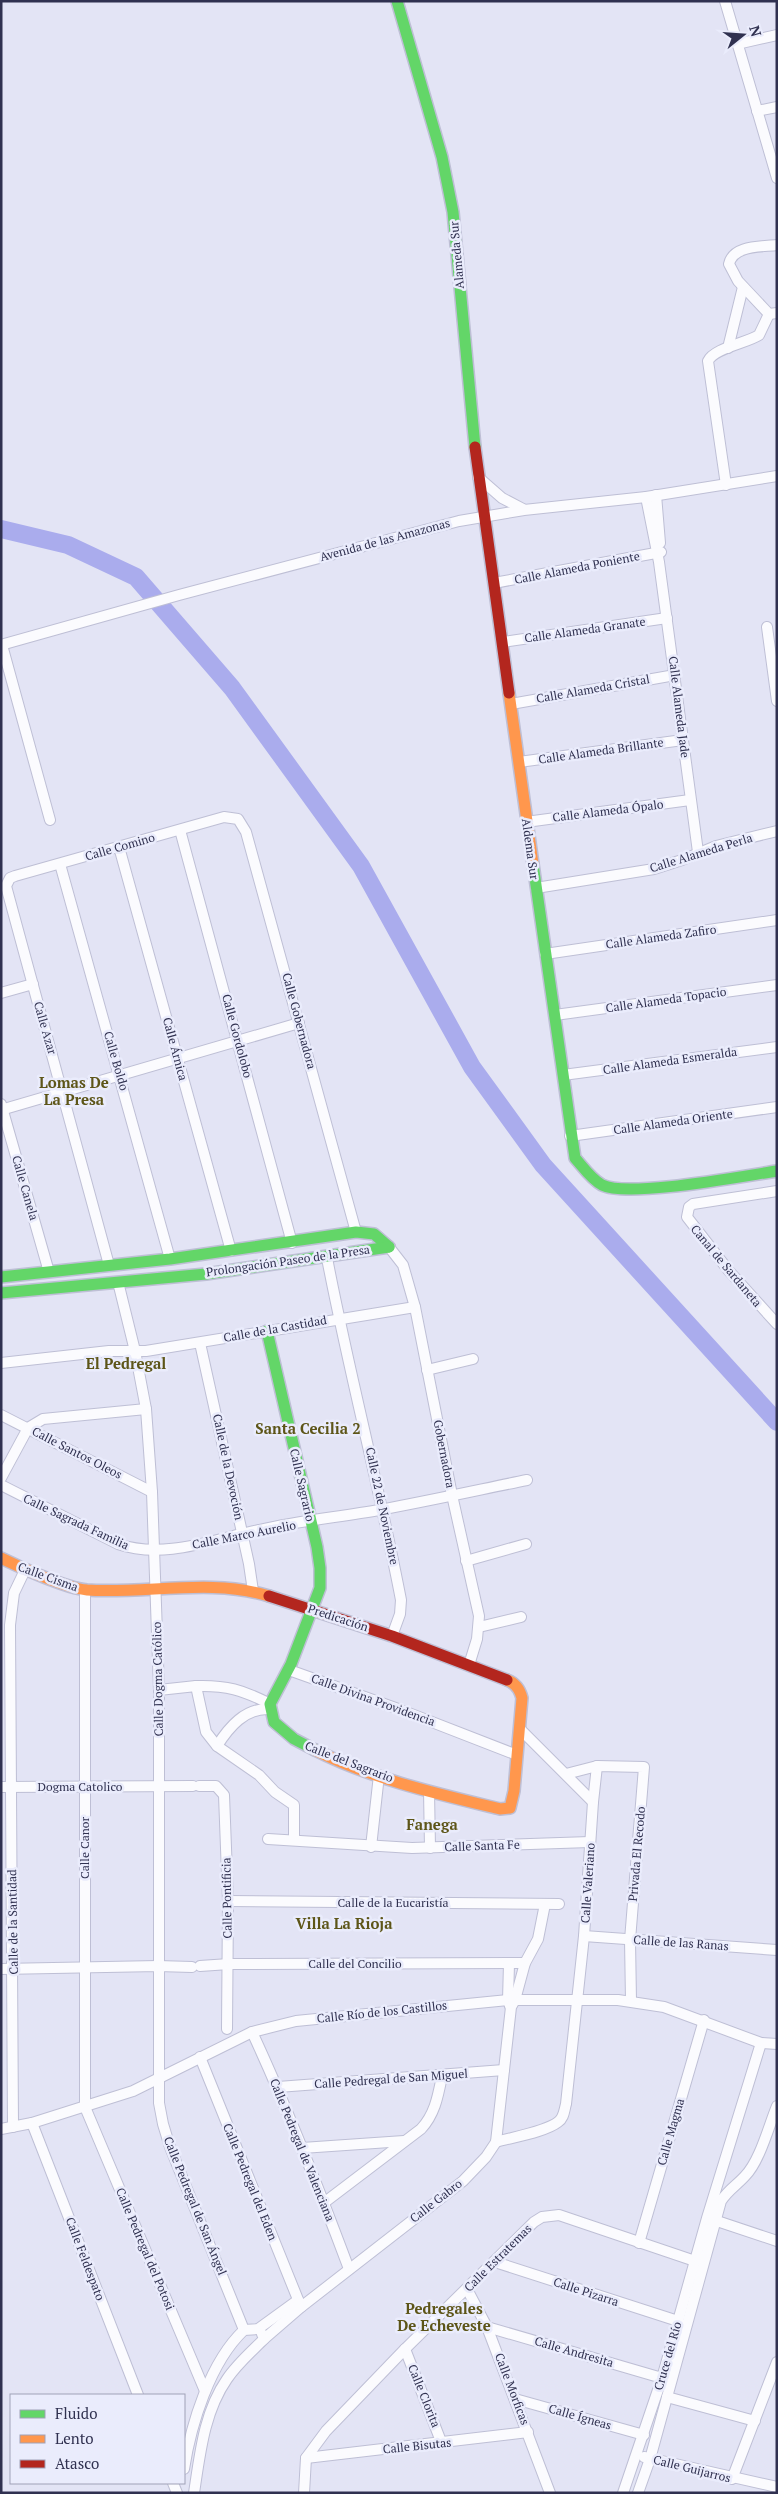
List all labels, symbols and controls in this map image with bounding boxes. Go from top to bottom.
north arrow [718,10,768,60]
text: N [745,23,767,39]
street label: Alameda Sur [446,220,467,289]
street label: Avenida de las Amazonas [318,515,452,564]
street label: Calle Alameda Poniente [513,548,641,587]
street label: Calle Alameda Granate [523,614,646,645]
street label: Calle Alameda Jade [666,655,693,759]
street label: Calle Alameda Cristal [535,671,651,706]
street label: Calle Alameda Brillante [537,734,664,767]
street label: Calle Alameda Ópalo [552,796,665,825]
street label: Aldema Sur [519,817,542,881]
street label: Calle Comino [83,829,157,864]
street label: Calle Alameda Perla [648,830,754,875]
street label: Calle Alameda Zafiro [605,921,718,952]
street label: Calle Gobernadora [279,971,320,1071]
street label: Calle Alameda Topacio [605,984,728,1015]
street label: Calle Gordolobo [219,992,256,1080]
street label: Calle Azar [31,1000,60,1056]
street label: Calle Árnica [160,1016,191,1082]
street label: Calle Boldo [101,1030,132,1093]
street label: Calle Alameda Esmeralda [602,1044,738,1077]
district label: Lomas De La Presa [39,1072,109,1109]
street label: Calle Alameda Oriente [612,1106,734,1137]
street label: Calle Canela [9,1154,42,1222]
street label: Canal de Sardaneta [688,1222,765,1310]
street label: Prolongación Paseo de la Presa [205,1242,371,1279]
street label: Calle de la Castidad [222,1312,328,1345]
district label: El Pedregal [86,1353,166,1373]
street label: Calle de la Devoción [210,1413,247,1521]
district label: Santa Cecilia 2 [255,1418,361,1438]
street label: Gobernadora [431,1418,458,1489]
street label: Calle Santos Oleos [30,1423,125,1482]
street label: Calle 22 de Noviembre [363,1446,402,1566]
street label: Calle Sagrario [287,1447,318,1523]
street label: Calle Sagrada Familia [21,1490,131,1553]
street label: Calle Marco Aurelio [191,1517,297,1552]
street label: Calle Cisma [16,1559,80,1594]
street label: Predicación [306,1601,370,1634]
street label: Calle Dogma Católico [149,1621,166,1737]
street label: Calle Divina Providencia [309,1670,437,1729]
street label: Calle del Sagrario [303,1738,396,1785]
street label: Dogma Catolico [38,1779,123,1794]
street label: Privada El Recodo [625,1805,648,1902]
district label: Fanega [406,1814,458,1834]
street label: Calle Canor [77,1817,92,1879]
street label: Calle Santa Fe [444,1837,520,1854]
street label: Calle Valeriano [577,1842,598,1924]
street label: Calle Pontificia [218,1857,235,1939]
street label: Calle de la Santidad [4,1869,21,1975]
street label: Calle de la Eucaristía [337,1895,449,1910]
district label: Villa La Rioja [295,1913,393,1933]
street label: Calle de las Ranas [633,1932,729,1953]
street label: Calle del Concilio [308,1956,402,1971]
street label: Calle Río de los Castillos [316,1997,448,2026]
street label: Calle Pedregal de San Miguel [314,2066,469,2091]
street label: Calle Pedregal de Valenciana [267,2076,338,2223]
street label: Calle Magma [654,2097,687,2167]
street label: Calle Pedregal del Eden [220,2121,281,2243]
street label: Calle Pedregal de San Ángel [161,2134,230,2278]
street label: Calle Gabro [407,2175,465,2226]
street label: Calle Pedregal del Potosi [113,2185,178,2313]
street label: Calle Feldespato [63,2215,108,2303]
street label: Calle Estratemas [461,2221,535,2295]
street label: Calle Pizarra [552,2274,621,2309]
district label: Pedregales De Echeveste [397,2298,491,2335]
street label: Cruce del Río [651,2319,685,2392]
street label: Calle Andresita [533,2333,615,2370]
street label: Calle Morficas [492,2351,533,2427]
street label: Calle Clorita [405,2362,444,2430]
legend [10,2394,185,2484]
street label: Calle Ígneas [547,2400,613,2433]
text: Fluido [55,2403,97,2423]
text: Lento [55,2428,94,2448]
street label: Calle Bisutas [382,2434,452,2457]
street label: Calle Guijarros [652,2452,732,2485]
text: Atasco [55,2453,99,2473]

